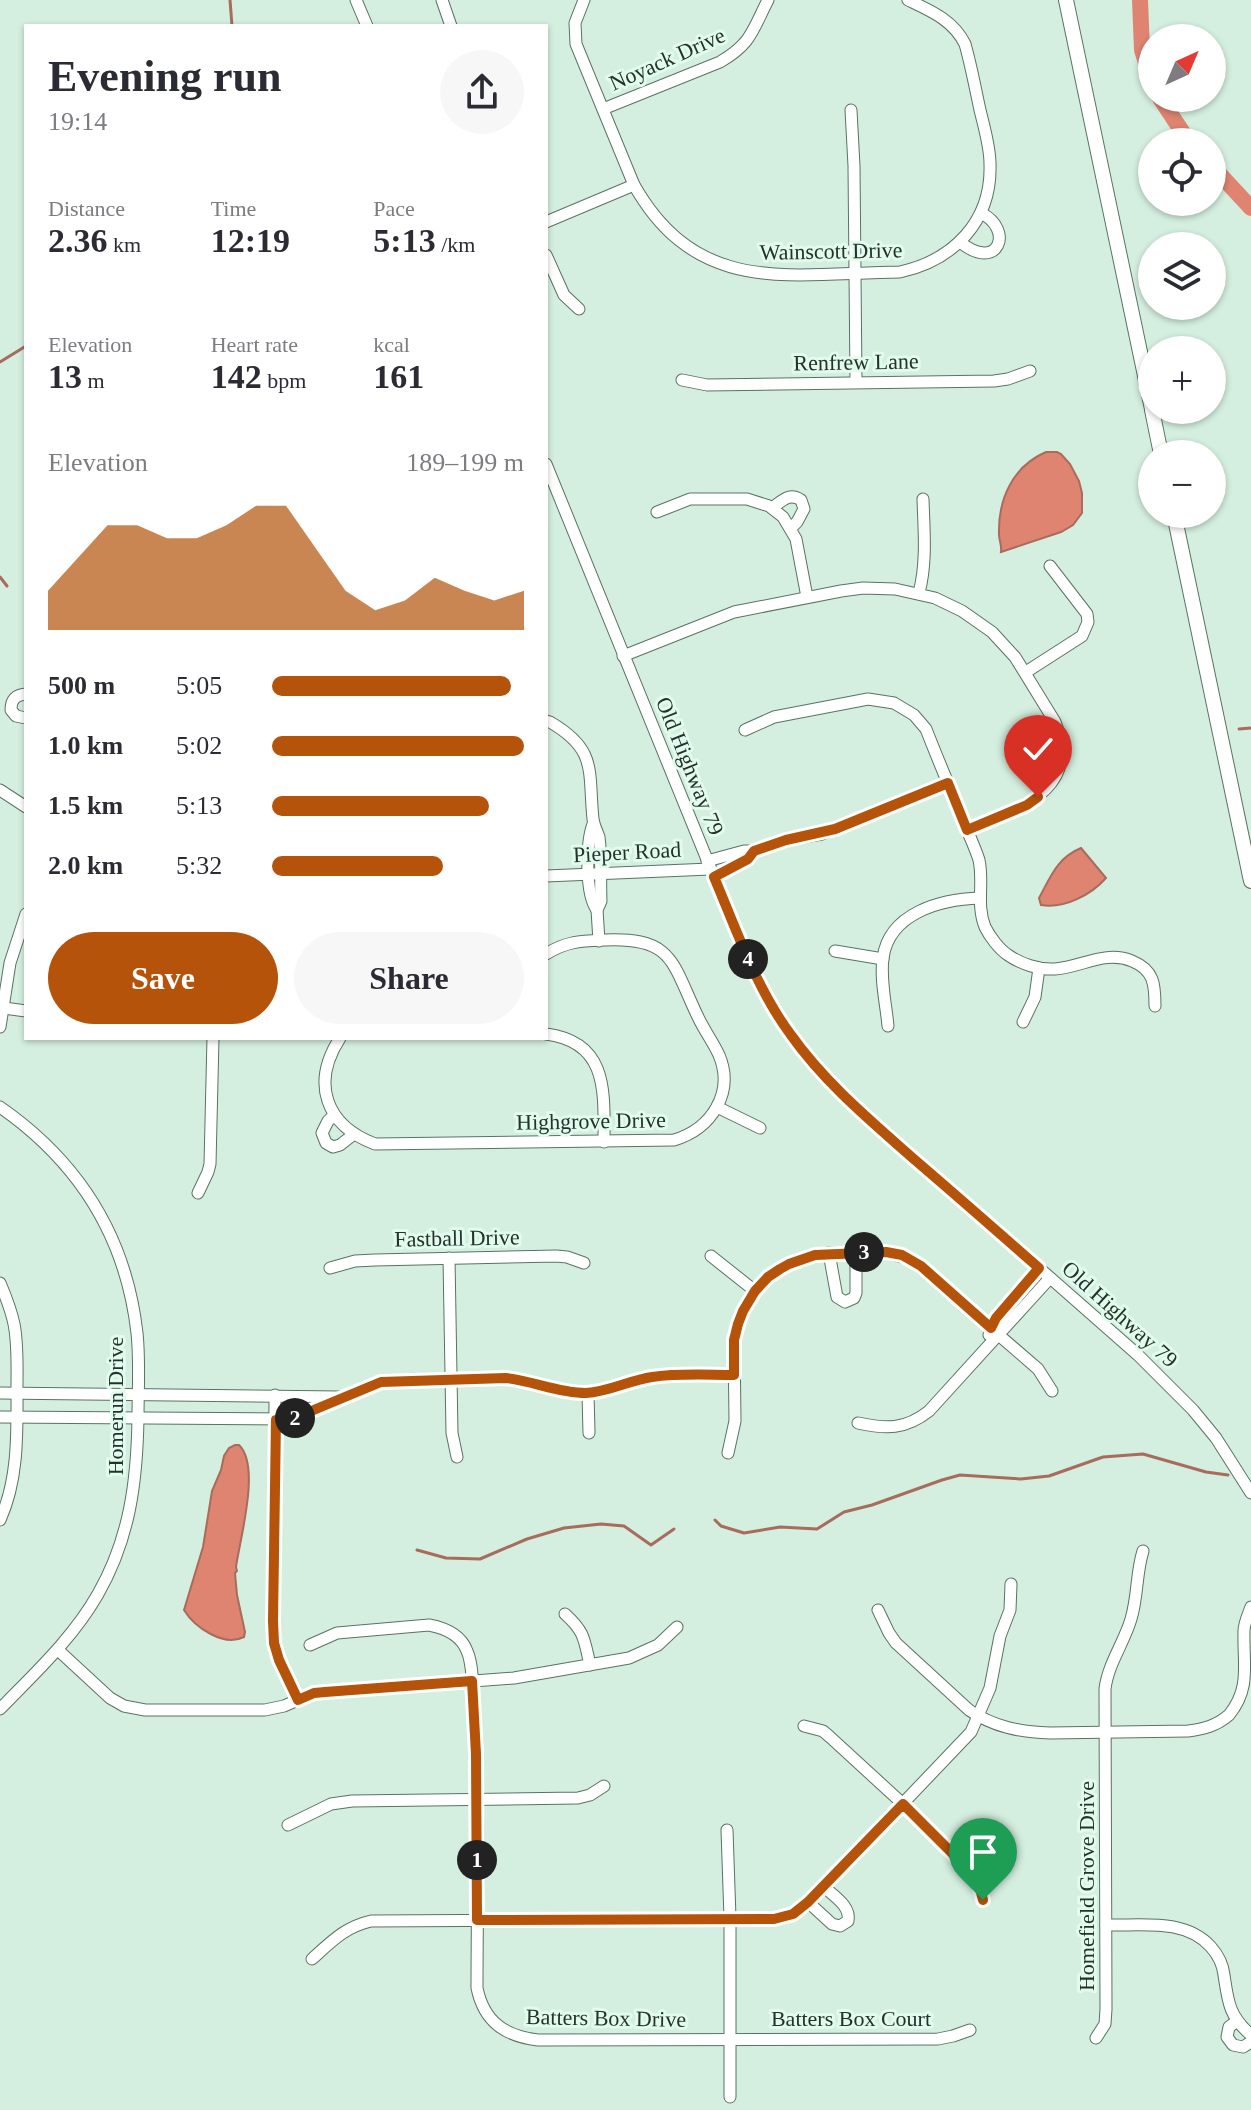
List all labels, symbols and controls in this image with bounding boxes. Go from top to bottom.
street label: Noyack Drive [605,22,729,96]
north arrow [1138,24,1226,112]
map controls [1138,24,1226,528]
button: share [440,50,524,134]
text: Evening run [48,52,282,101]
text: 19:14 [48,107,107,136]
button: locate [1138,128,1226,216]
text: Distance [48,196,125,221]
text: Time [211,196,256,221]
text: Pace [373,196,415,221]
text: 2.36 [48,222,108,259]
text: 12:19 [211,222,290,259]
text: 5:13 [373,222,436,259]
text: km [108,232,141,257]
text: /km [436,232,475,257]
button: layers [1138,232,1226,320]
street label: Wainscott Drive [759,237,903,265]
text: Elevation [48,332,132,357]
text: Heart rate [211,332,298,357]
text: kcal [373,332,410,357]
button: + [1138,336,1226,424]
street label: Renfrew Lane [793,348,919,376]
text: 13 [48,358,82,395]
text: 142 [211,358,262,395]
text: 161 [373,358,424,395]
text: m [82,368,105,393]
text: bpm [262,368,306,393]
button: − [1138,440,1226,528]
text: Elevation [48,448,148,477]
text: 189–199 m [406,448,524,477]
text: 500 m [48,671,115,700]
text: 5:05 [176,671,222,700]
street label: Old Highway 79 [651,693,729,839]
pin [1004,715,1072,797]
icon: check [1016,727,1060,771]
text: 1.0 km [48,731,123,760]
text: 5:02 [176,731,222,760]
text: 1.5 km [48,791,123,820]
text: 5:13 [176,791,222,820]
street label: Pieper Road [572,837,682,867]
text: 2.0 km [48,851,123,880]
text: 5:32 [176,851,222,880]
button: Save [48,932,278,1024]
button: Share [294,932,524,1024]
pin: 4 [728,939,768,979]
text: 4 [743,946,754,971]
street label: Highgrove Drive [516,1107,666,1135]
street label: Fastball Drive [394,1224,520,1252]
pin: 3 [844,1232,884,1272]
text: 3 [859,1239,870,1264]
street label: Old Highway 79 [1057,1256,1183,1372]
street label: Homerun Drive [103,1337,128,1475]
pin: 2 [275,1398,315,1438]
text: 2 [290,1405,301,1430]
street label: Homefield Grove Drive [1074,1781,1099,1991]
pin [949,1818,1017,1900]
icon: arrive [961,1830,1005,1874]
pin: 1 [457,1840,497,1880]
text: 1 [472,1847,483,1872]
street label: Batters Box Drive [526,2004,686,2032]
street label: Batters Box Court [771,2006,931,2031]

